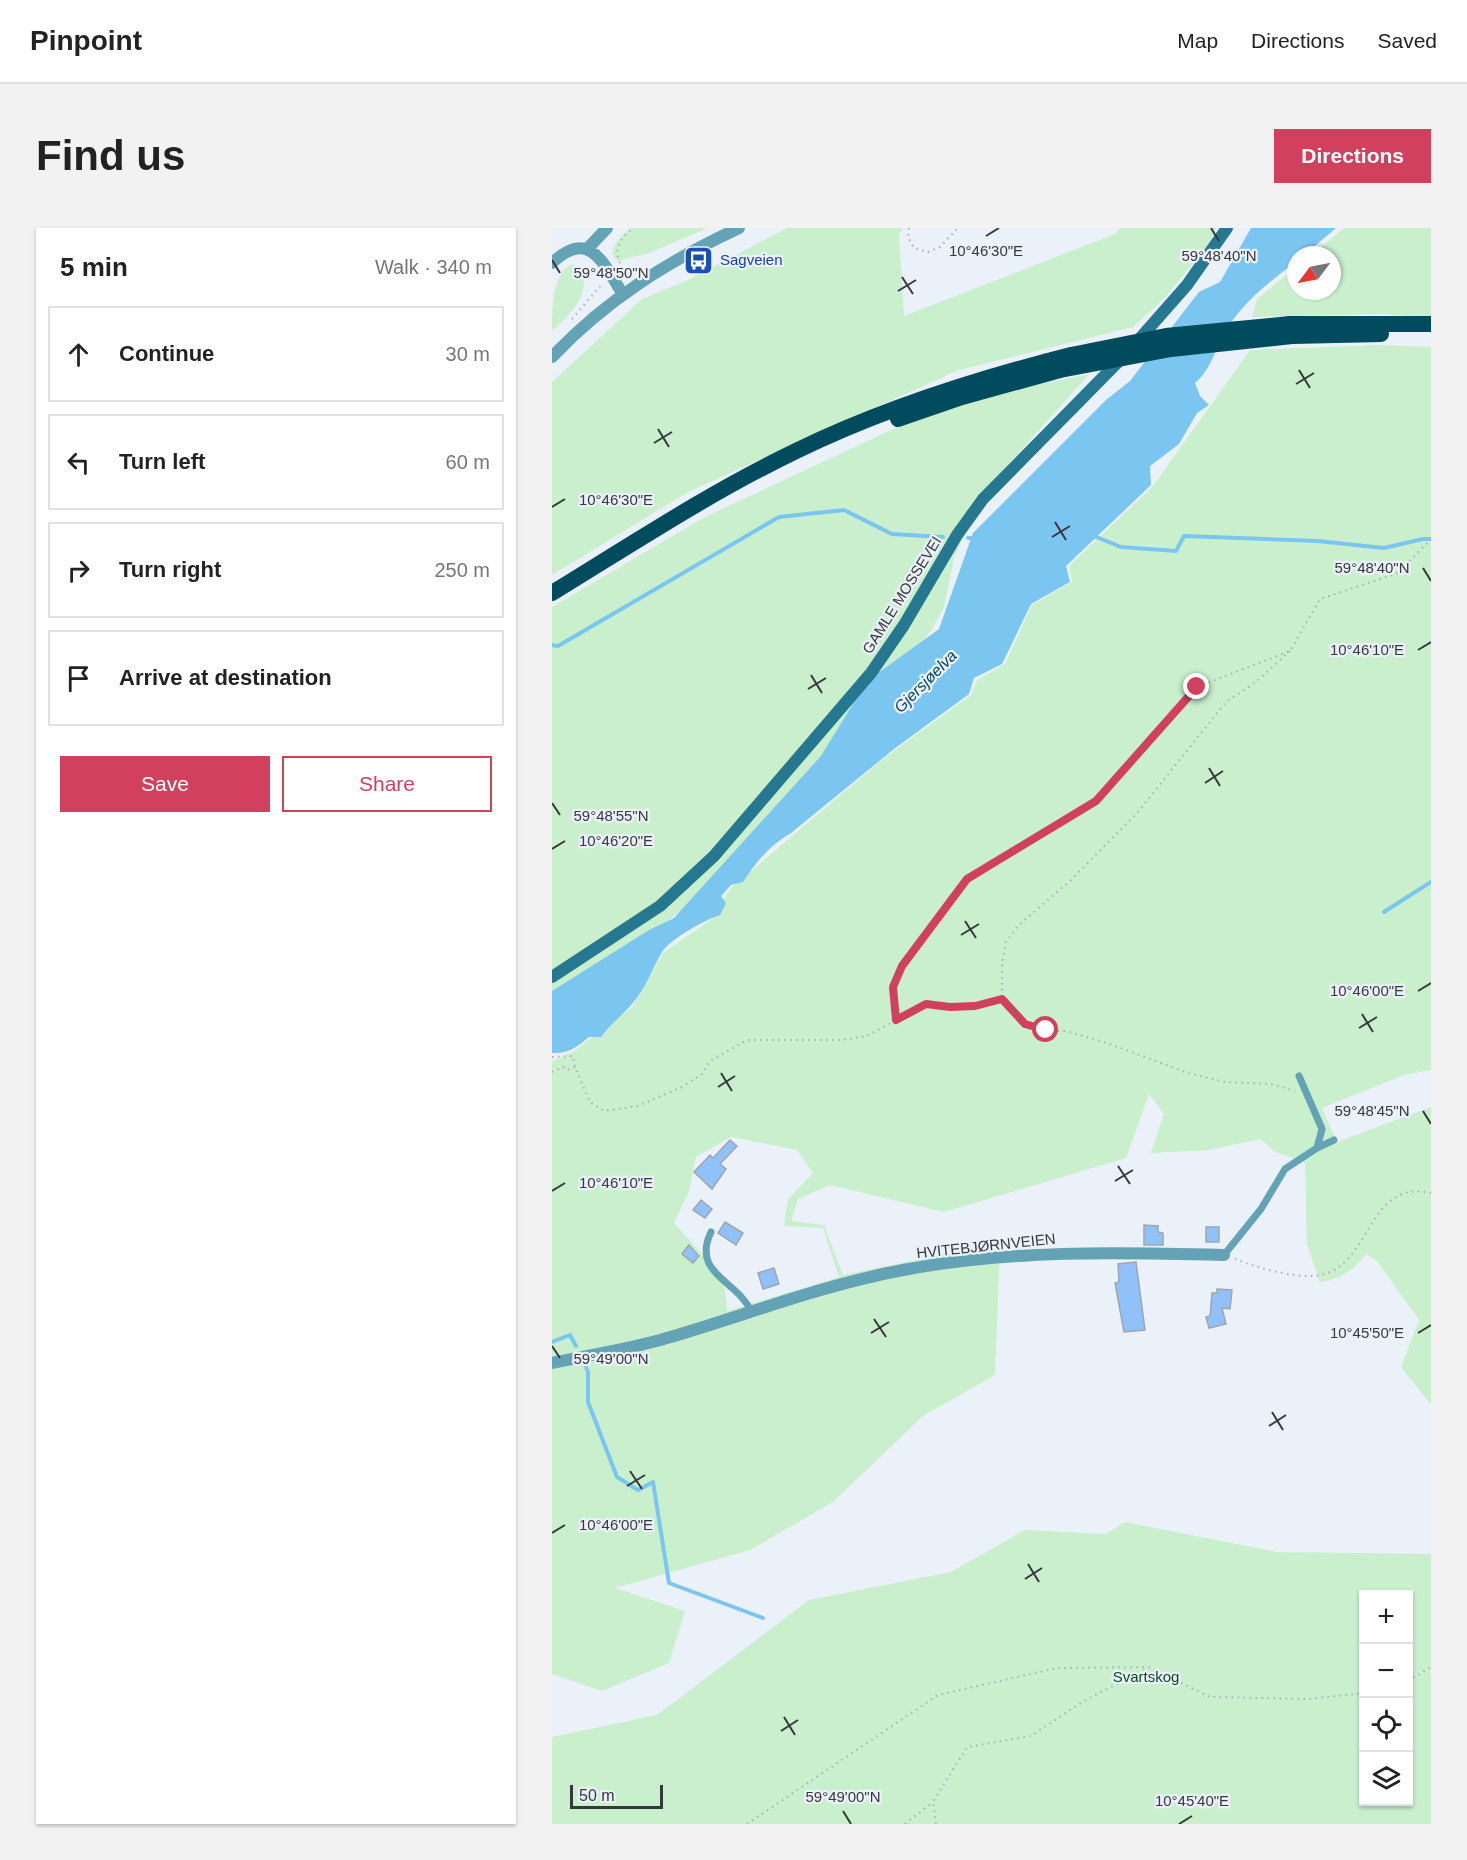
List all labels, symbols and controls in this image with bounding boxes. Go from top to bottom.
text: Pinpoint [30,25,142,56]
text: Map [1177,29,1218,52]
text: Directions [1251,29,1344,52]
text: Saved [1377,29,1437,52]
button: Directions [1274,129,1431,183]
text: Find us [36,132,185,179]
text: 10°46'30"E [949,242,1023,259]
bus stop icon: Sagveien [683,244,715,276]
north arrow [1287,246,1341,300]
text: 59°48'40"N [1181,247,1257,264]
place label: Sagveien [720,251,783,268]
text: 5 min [60,252,128,282]
text: Walk · 340 m [375,256,492,278]
text: 59°48'50"N [573,264,649,281]
icon: ahead [62,338,95,371]
text: Continue [119,341,214,366]
text: 30 m [446,343,490,365]
icon: left [62,446,95,479]
text: Turn left [119,449,205,474]
text: 60 m [446,451,490,473]
text: 10°46'30"E [579,491,653,508]
street label: GAMLE MOSSEVEI [859,533,945,657]
icon: right [62,554,95,587]
text: Turn right [119,557,221,582]
text: 250 m [434,559,490,581]
text: 59°48'40"N [1334,559,1410,576]
text: 10°46'10"E [1330,641,1404,658]
water label: Gjersjøelva [891,647,960,716]
icon: arrive [62,662,95,695]
text: Arrive at destination [119,665,332,690]
route end [1183,673,1209,699]
button: Save [60,756,270,812]
button: Share [282,756,492,812]
text: 59°48'55"N [573,807,649,824]
text: 10°46'20"E [579,832,653,849]
text: 10°46'00"E [1330,982,1404,999]
route start [1032,1016,1058,1042]
text: 59°48'45"N [1334,1102,1410,1119]
text: 10°46'10"E [579,1174,653,1191]
street label: HVITEBJØRNVEIEN [915,1230,1056,1261]
text: 10°45'50"E [1330,1324,1404,1341]
text: 59°49'00"N [573,1350,649,1367]
text: 10°46'00"E [579,1516,653,1533]
map controls [1359,1590,1413,1806]
button: + [1359,1590,1413,1644]
button: − [1359,1644,1413,1698]
park label: Svartskog [1113,1668,1179,1685]
button: locate [1359,1698,1413,1752]
button: layers [1359,1752,1413,1806]
scale bar [570,1782,663,1810]
text: 50 m [579,1787,615,1804]
text: 59°49'00"N [805,1788,881,1805]
text: 10°45'40"E [1155,1792,1229,1809]

